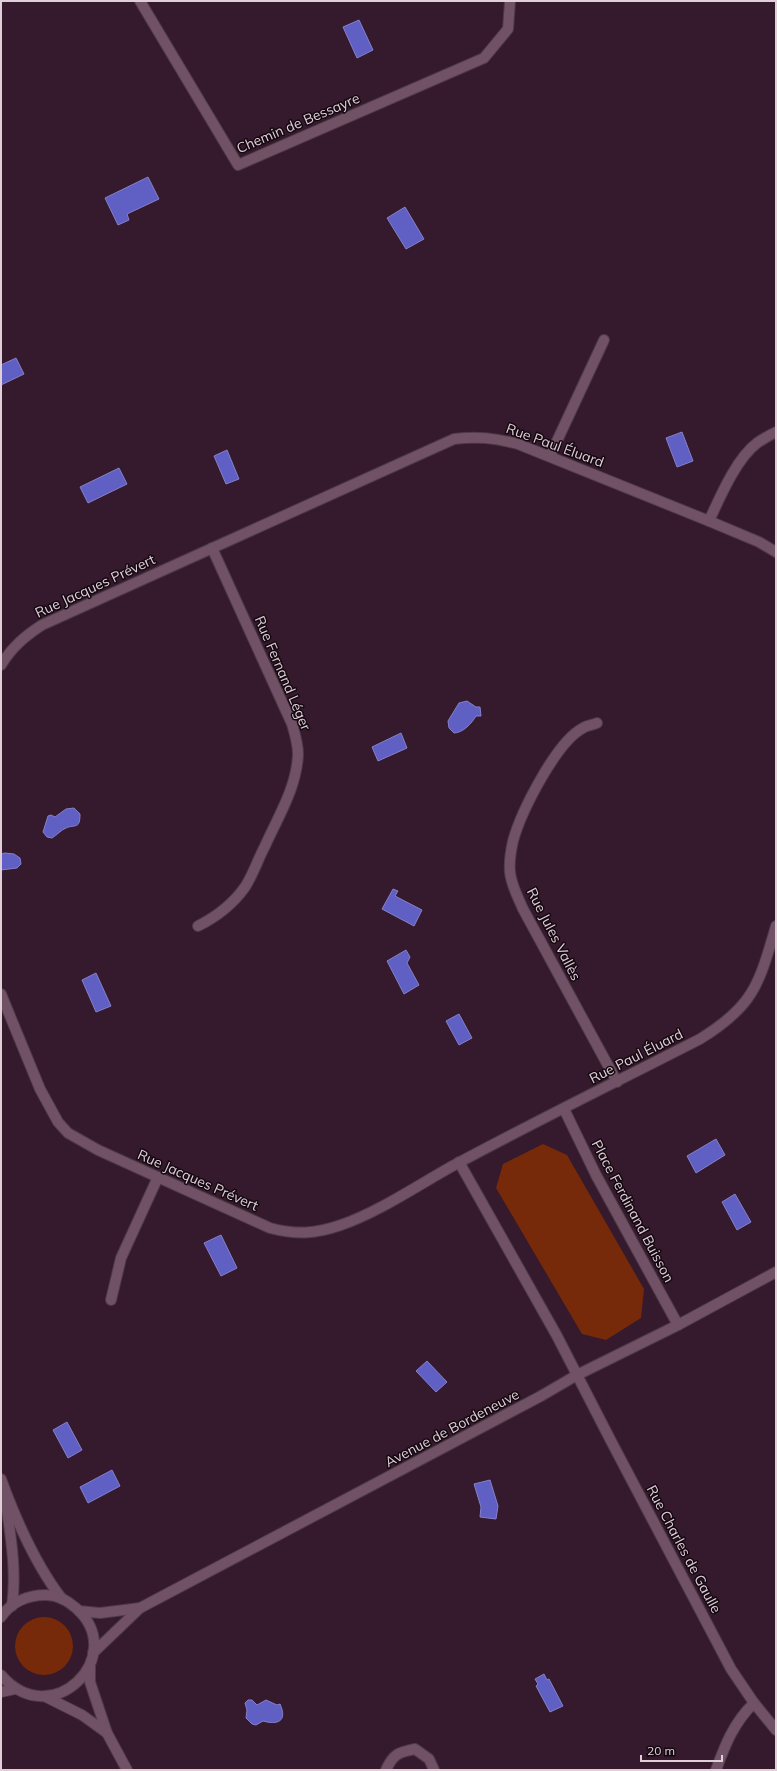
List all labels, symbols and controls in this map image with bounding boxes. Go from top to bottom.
street label: Chemin de Bessayre [234,89,362,157]
street label: Rue Paul Éluard [504,419,606,471]
street label: Rue Jacques Prévert [32,550,158,622]
street label: Rue Fernand Léger [251,613,316,734]
street label: Rue Jules Vallès [523,885,585,984]
street label: Rue Paul Éluard [586,1025,686,1087]
street label: Place Ferdinand Buisson [588,1137,678,1285]
street label: Rue Jacques Prévert [135,1145,261,1215]
street label: Avenue de Bordeneuve [382,1385,522,1471]
street label: Rue Charles de Gaulle [643,1482,725,1616]
scale bar [641,1737,722,1763]
text: 20 m [647,1743,675,1758]

